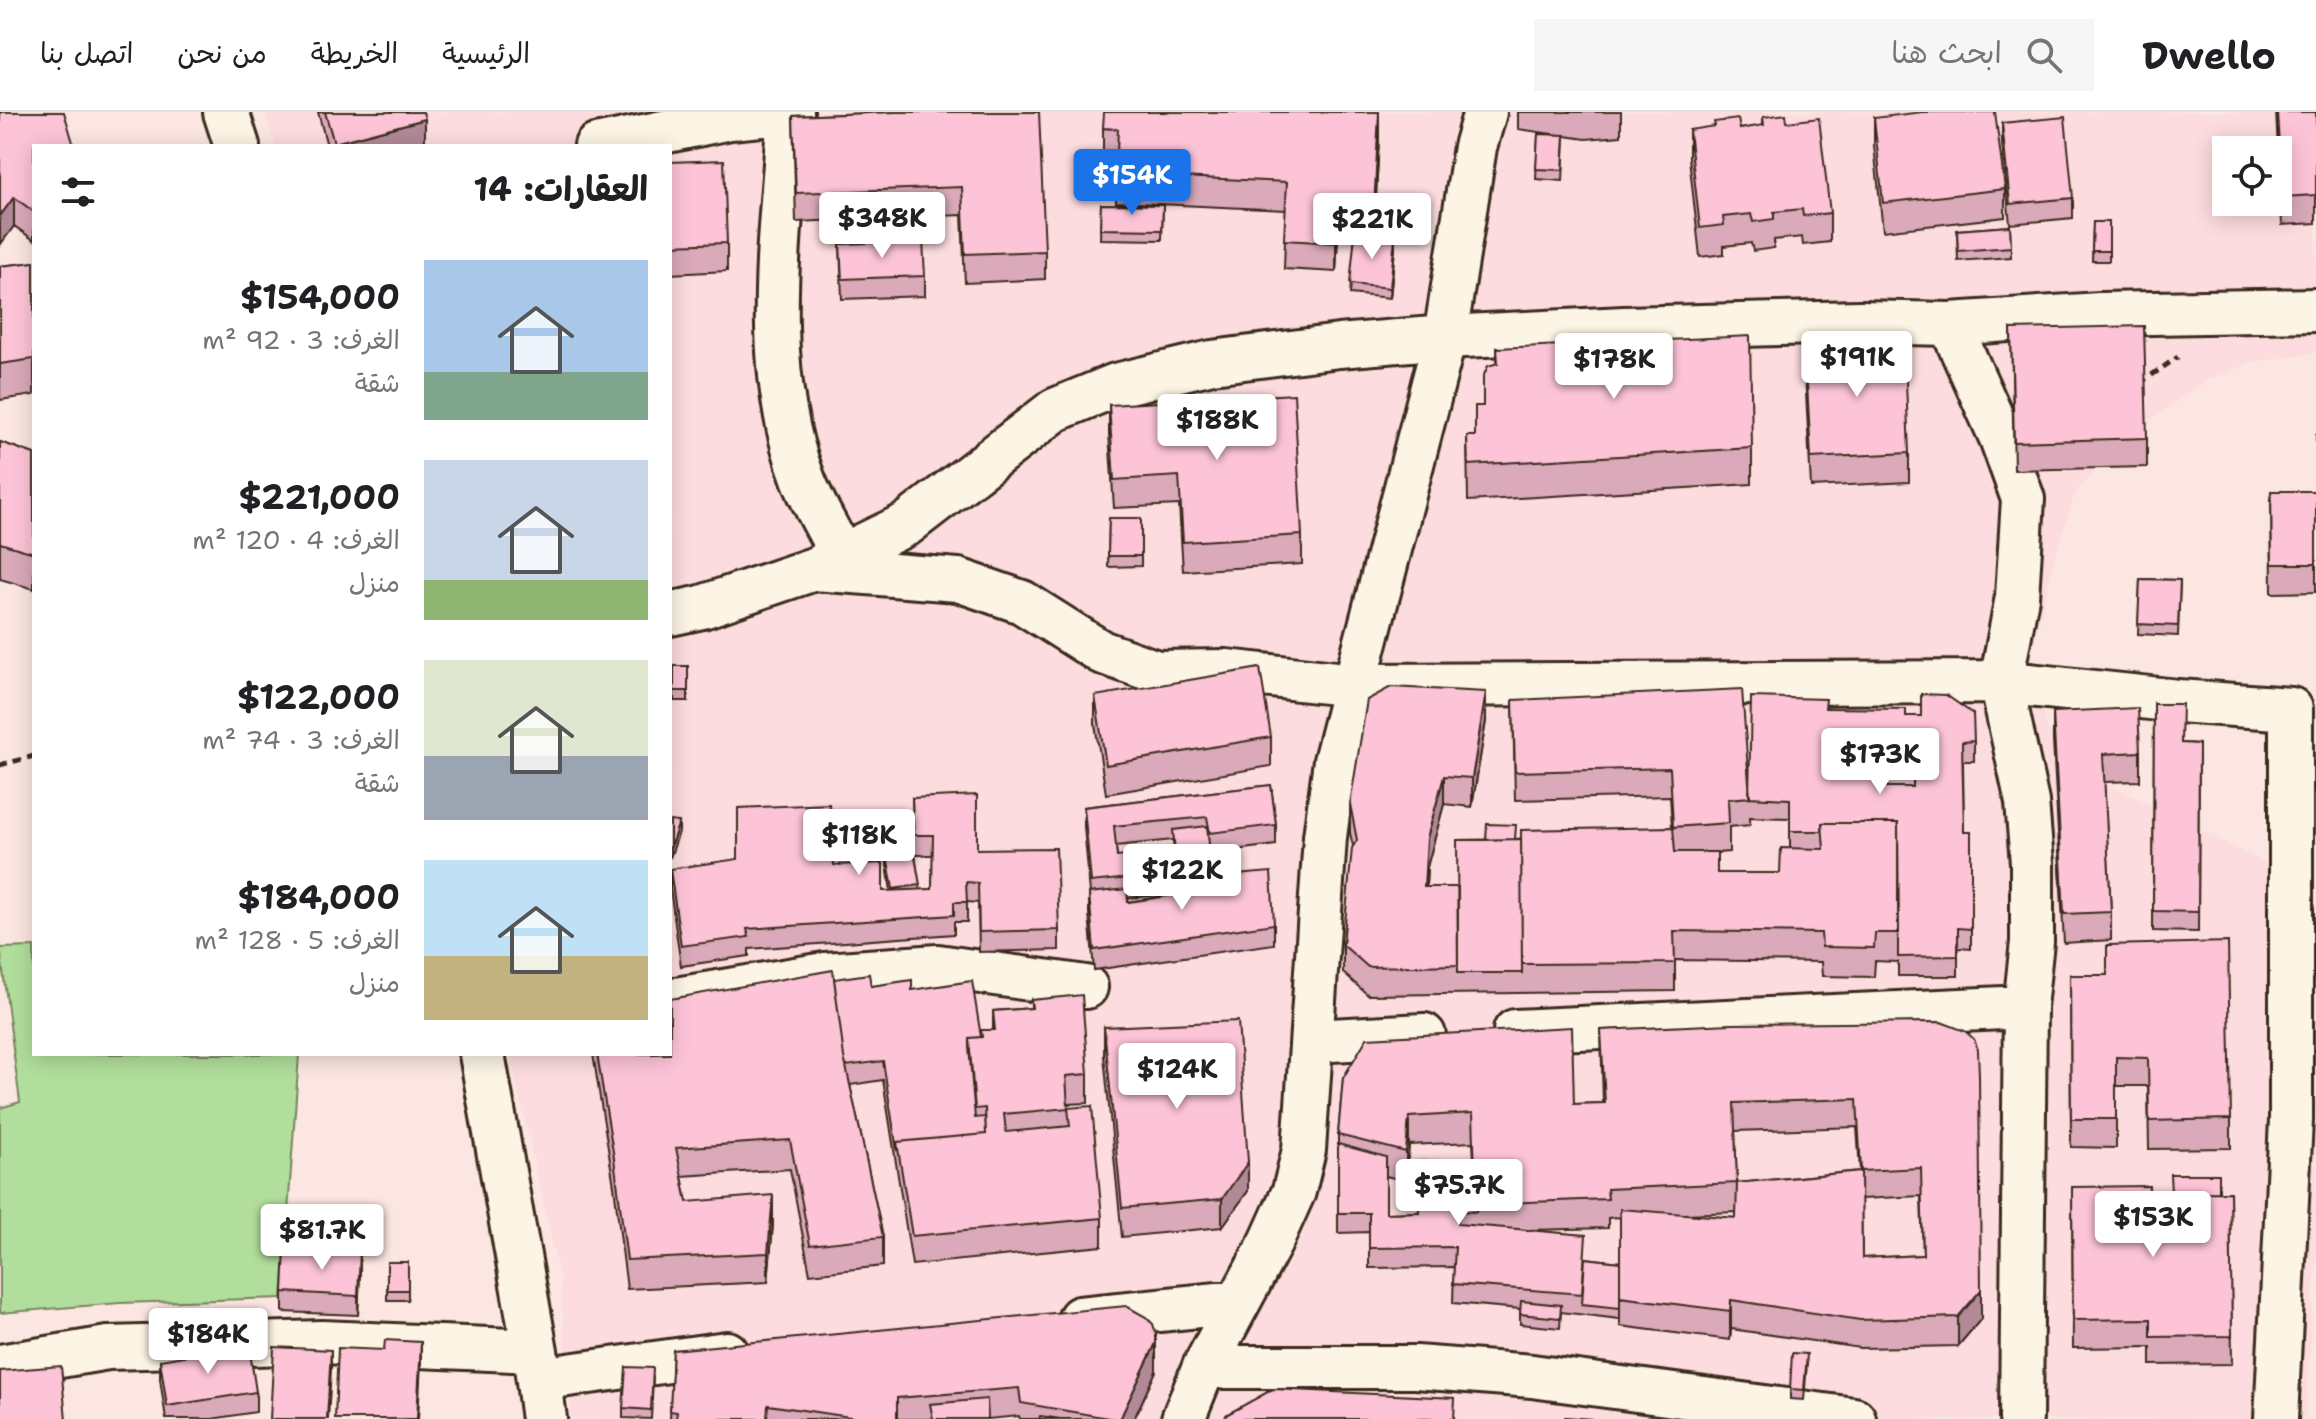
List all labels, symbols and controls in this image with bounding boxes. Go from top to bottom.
search box [1534,19,2094,91]
text: Dwello [2142,30,2276,81]
text: ابحث هنا [1891,32,2002,73]
icon: search [2022,33,2066,77]
text: اتصل بنا [40,34,133,72]
text: من نحن [177,34,267,72]
text: الخريطة [311,34,398,72]
text: الرئيسية [442,34,530,72]
map controls [2212,136,2292,216]
button: locate [2212,136,2292,216]
pin: $154K [1076,149,1188,217]
text: $154K [1092,157,1172,192]
text: العقارات: 14 [473,166,648,212]
icon: filters [56,170,100,214]
pin: $348K [826,192,938,260]
pin: $221K [1316,193,1428,261]
text: $348K [837,200,927,235]
text: $221K [1331,201,1413,236]
text: $154,000 [240,274,400,320]
icon: home [488,292,584,388]
text: الغرف: 3 · 92 m² [202,322,400,357]
pin: $191K [1801,331,1913,399]
pin: $178K [1558,333,1670,401]
text: $191K [1819,339,1895,374]
text: $178K [1573,341,1655,376]
text: شقة [355,365,400,400]
pin: $188K [1161,394,1273,462]
text: $188K [1175,402,1259,437]
text: $221,000 [238,474,400,520]
icon: home [488,492,584,588]
text: الغرف: 4 · 120 m² [192,522,400,557]
text: منزل [349,565,400,600]
text: $122,000 [237,674,400,720]
icon: home [488,692,584,788]
text: الغرف: 3 · 74 m² [202,722,400,757]
pin: $173K [1824,728,1936,796]
text: $173K [1839,736,1921,771]
text: شقة [355,765,400,800]
pin: $118K [803,809,915,877]
text: $118K [821,817,897,852]
pin: $122K [1126,844,1238,912]
text: $122K [1141,852,1223,887]
text: $184,000 [237,874,400,920]
icon: home [488,892,584,988]
text: الغرف: 5 · 128 m² [195,922,400,957]
text: منزل [349,965,400,1000]
pin: $124K [1121,1043,1233,1111]
text: $124K [1136,1051,1218,1086]
pin: $75.7K [1394,1159,1524,1227]
text: $75.7K [1414,1167,1504,1202]
pin: $153K [2097,1191,2209,1259]
text: $153K [2113,1199,2193,1234]
pin: $81.7K [257,1204,387,1272]
text: $81.7K [279,1212,365,1247]
pin: $184K [152,1308,264,1376]
text: $184K [167,1316,249,1351]

